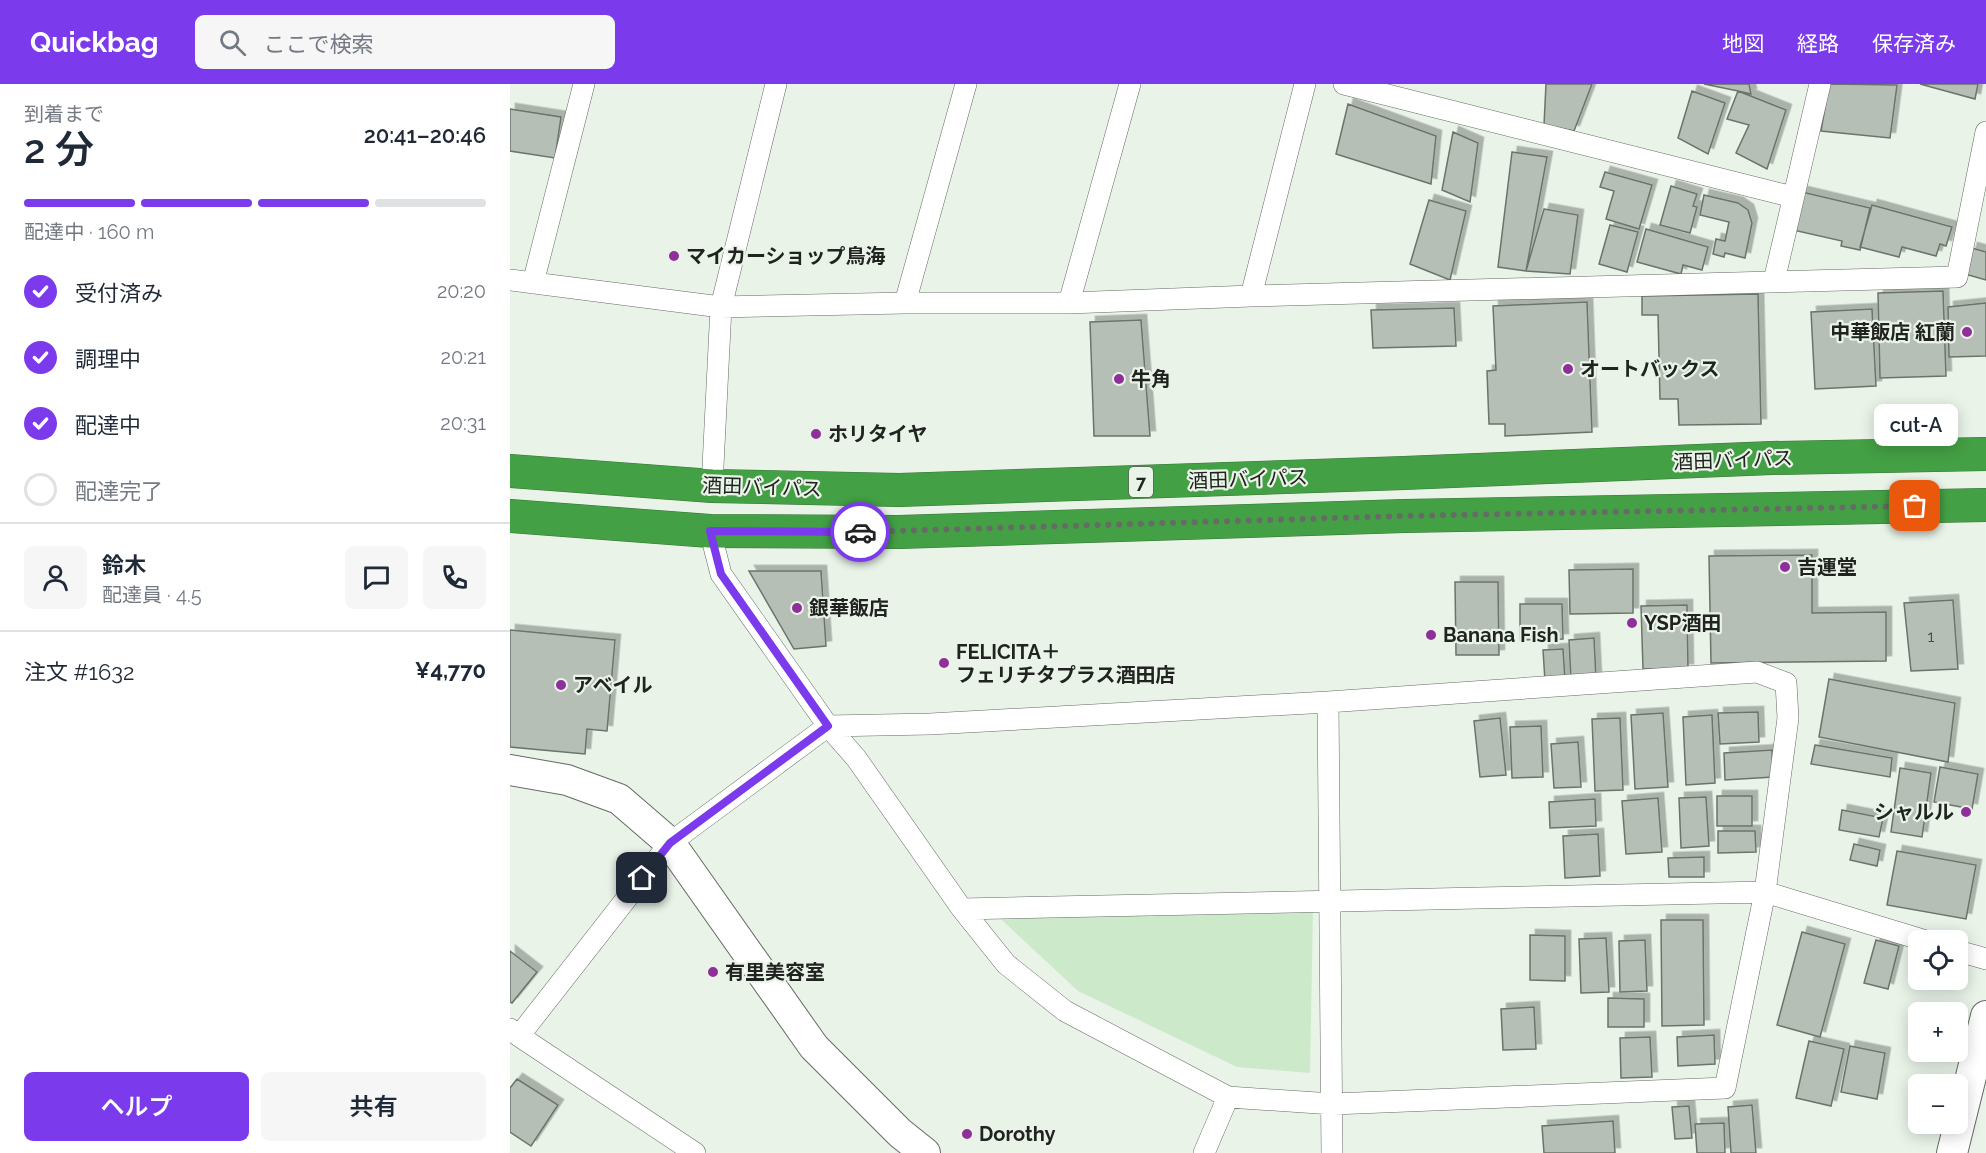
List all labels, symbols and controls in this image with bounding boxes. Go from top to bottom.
search box [195,15,615,69]
text: Quickbag [30,26,159,59]
icon: search [216,26,249,59]
text: ここで検索 [264,31,374,57]
text: 地図 [1722,31,1764,56]
text: 経路 [1797,31,1839,56]
text: 保存済み [1872,31,1956,56]
text: 到着まで [24,102,104,126]
text: 20:41–20:46 [364,122,486,148]
text: 2 分 [24,126,94,172]
text: 配達中 · 160 m [24,220,154,244]
place label: マイカーショップ鳥海 [686,244,886,268]
marker: マイカーショップ鳥海 [667,249,681,263]
icon: check [24,275,57,308]
text: 20:20 [437,279,486,303]
text: 受付済み [75,280,163,306]
place label: 中華飯店 紅蘭 [1830,320,1955,344]
marker: 中華飯店 紅蘭 [1960,325,1974,339]
icon: check [24,341,57,374]
text: 20:21 [441,345,486,369]
text: 調理中 [75,346,141,372]
place label: オートバックス [1580,357,1719,381]
marker: オートバックス [1561,362,1575,376]
place label: 牛角 [1131,367,1171,391]
marker: 牛角 [1112,372,1126,386]
callout: cut-A [1873,404,1957,446]
icon: check [24,407,57,440]
text: 20:31 [440,411,486,435]
text: 配達中 [75,412,141,438]
text: cut-A [1890,413,1942,437]
place label: ホリタイヤ [828,422,927,446]
marker: ホリタイヤ [809,427,823,441]
street label: 酒田バイパス [1673,446,1793,474]
street label: 酒田バイパス [1188,465,1308,493]
road number: 7 [1129,467,1153,497]
street label: 酒田バイパス [702,473,822,501]
text: 配達完了 [75,478,163,504]
pin [1889,480,1940,531]
icon: bag [1898,489,1931,522]
courier [830,502,890,562]
icon: car [844,516,877,549]
button: person [24,546,87,609]
button: chat [345,546,408,609]
button: phone [423,546,486,609]
text: 鈴木 [102,552,146,578]
place label: 吉運堂 [1797,555,1857,579]
marker: 吉運堂 [1778,560,1792,574]
text: 配達員 · 4.5 [102,583,202,607]
place label: 銀華飯店 [809,596,889,620]
marker: 銀華飯店 [790,601,804,615]
place label: YSP酒田 [1644,611,1721,635]
marker: YSP酒田 [1625,616,1639,630]
place label: Banana Fish [1443,623,1559,647]
house number: 1 [1928,627,1935,646]
marker: Banana Fish [1424,628,1438,642]
place label: FELICITA＋ フェリチタプラス酒田店 [956,640,1176,687]
marker: FELICITA＋ フェリチタプラス酒田店 [937,656,951,670]
text: ¥4,770 [415,657,486,683]
text: 注文 #1632 [24,659,134,685]
place label: アベイル [573,673,653,697]
marker: アベイル [554,678,568,692]
place label: シャルル [1874,800,1954,824]
marker: シャルル [1959,805,1973,819]
pin [616,852,667,903]
icon: home [625,861,658,894]
map controls [1908,930,1968,1134]
button: locate [1908,930,1968,990]
place label: 有里美容室 [725,960,825,984]
marker: 有里美容室 [706,965,720,979]
button: + [1908,1002,1968,1062]
button: ヘルプ [24,1072,249,1141]
button: 共有 [261,1072,486,1141]
button: − [1908,1074,1968,1134]
place label: Dorothy [979,1122,1056,1146]
marker: Dorothy [960,1127,974,1141]

